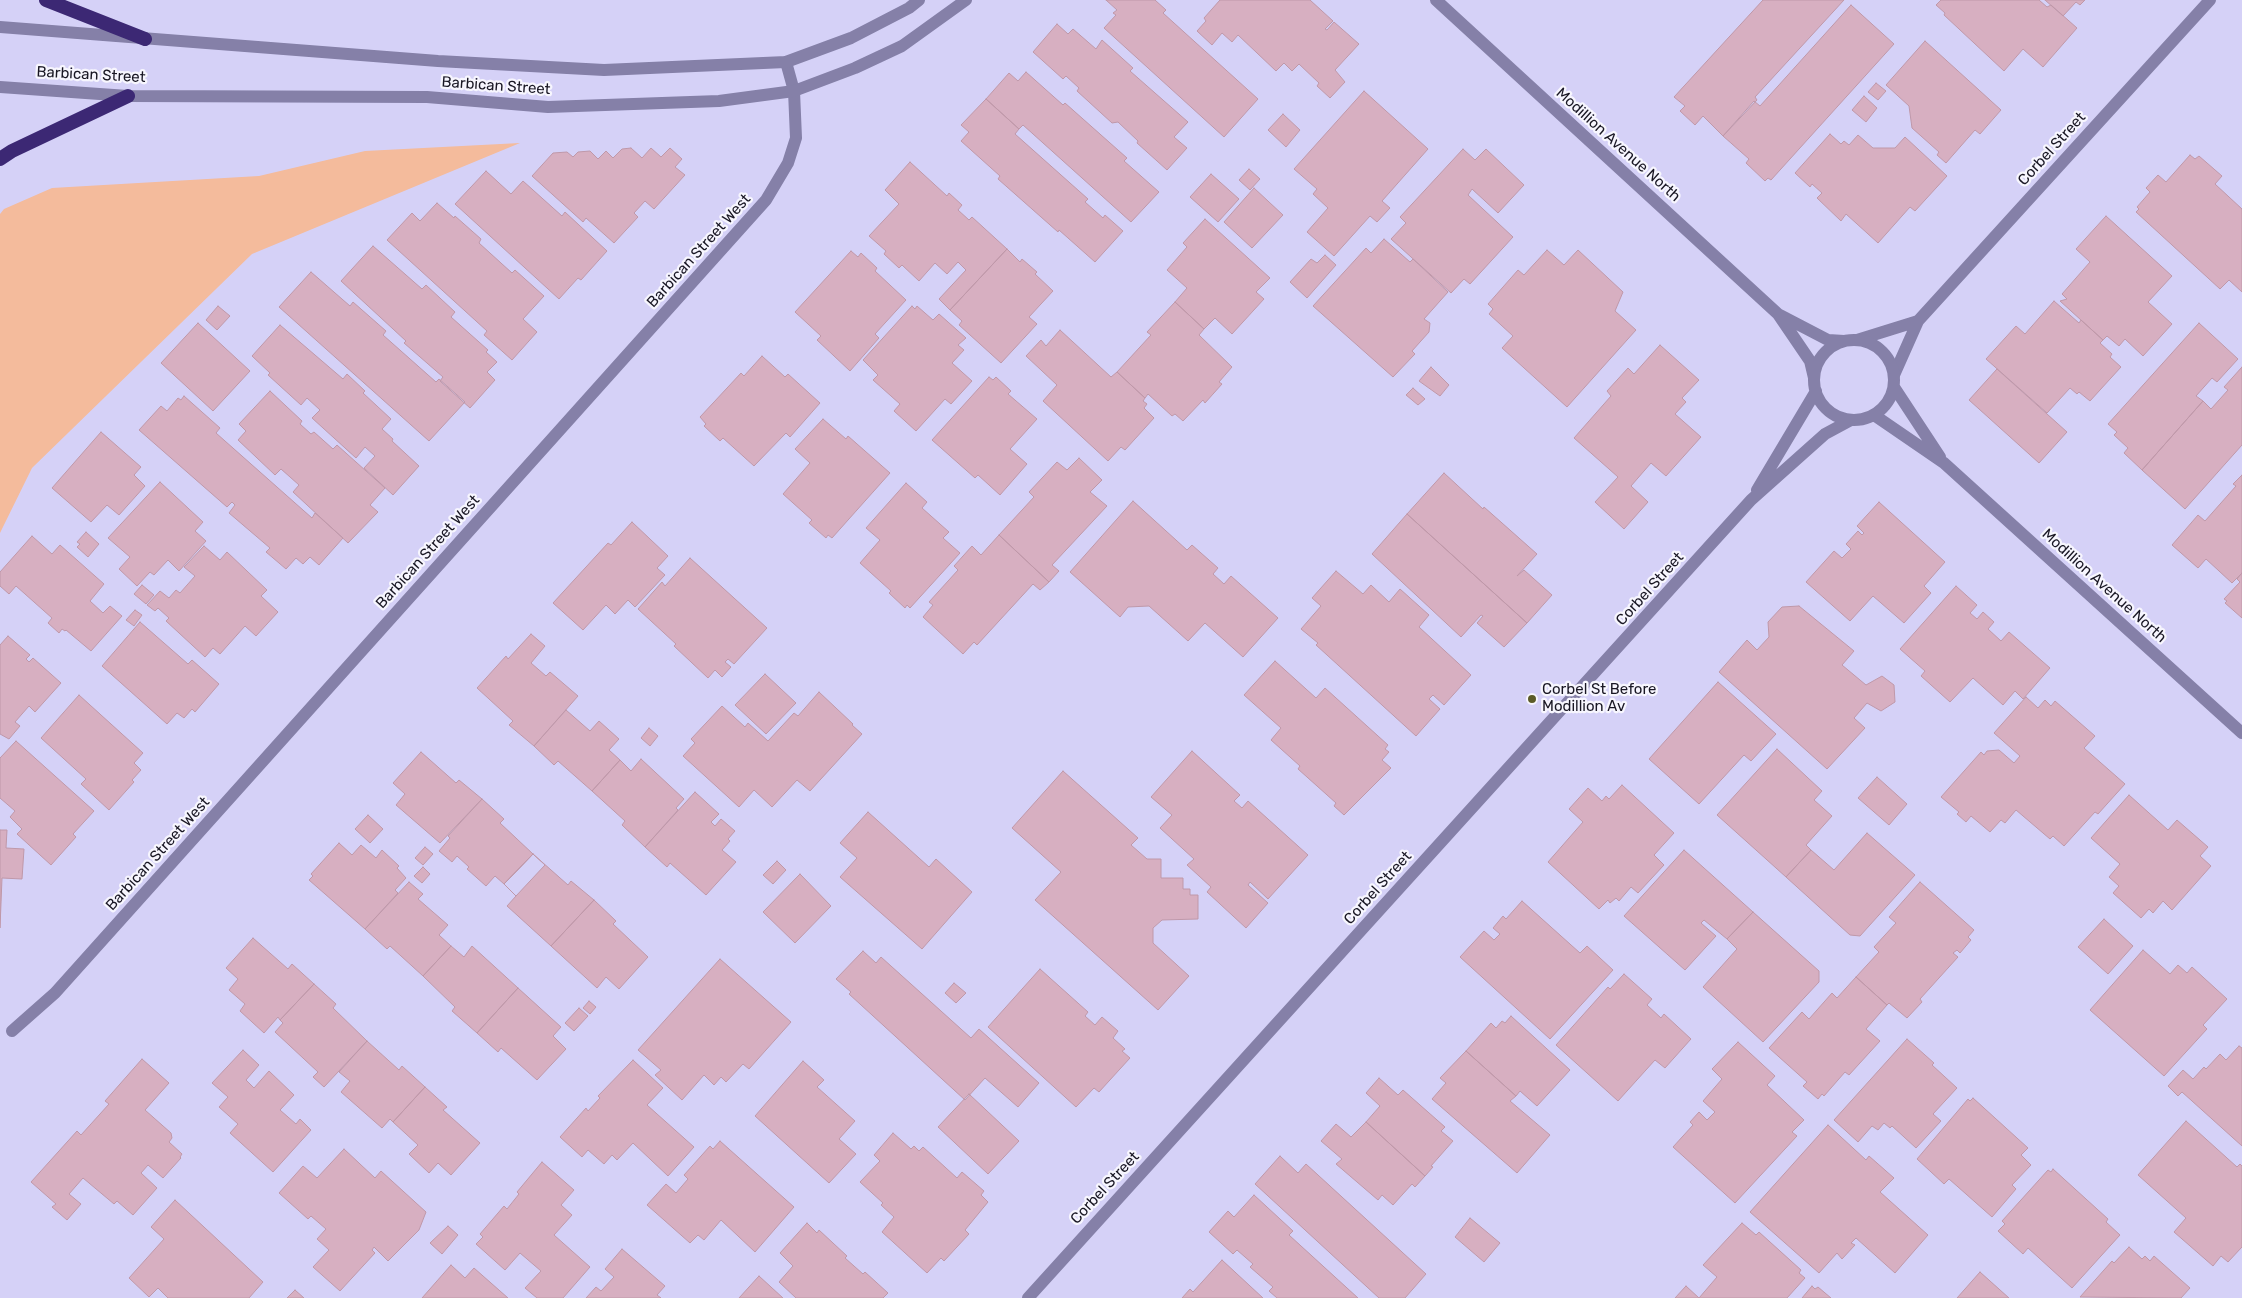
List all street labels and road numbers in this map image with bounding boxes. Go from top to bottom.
street label: Barbican Street [36,63,146,87]
street label: Barbican Street [441,73,551,99]
street label: Modillion Avenue North [1552,84,1684,206]
street label: Corbel Street [2014,109,2090,189]
street label: Barbican Street West [643,191,755,311]
street label: Barbican Street West [372,492,484,612]
street label: Modillion Avenue North [2038,525,2170,647]
street label: Corbel Street [1612,549,1688,629]
street label: Barbican Street West [102,794,214,914]
street label: Corbel Street [1340,848,1416,928]
street label: Corbel Street [1067,1148,1143,1228]

